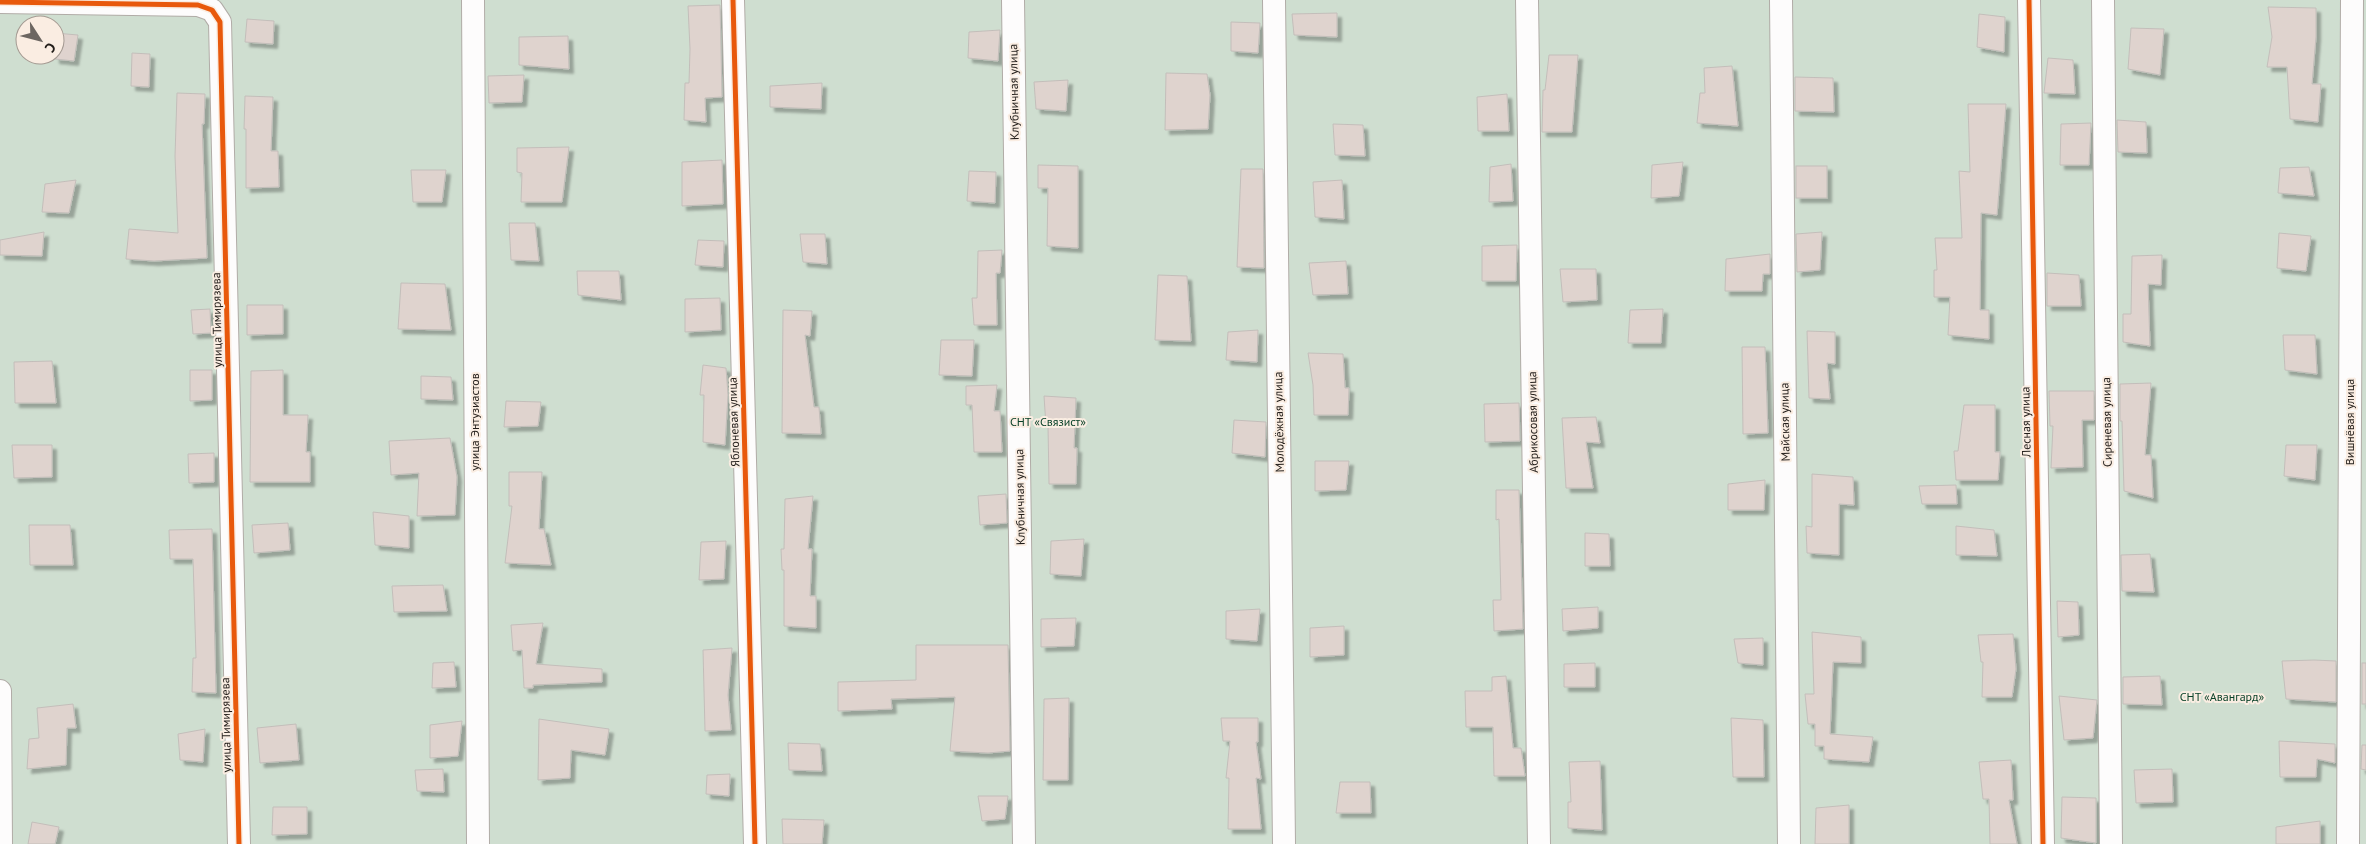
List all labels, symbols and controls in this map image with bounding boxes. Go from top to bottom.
north arrow [15,15,65,65]
text: С [41,39,60,56]
street label: Клубничная улица [1005,44,1022,140]
street label: улица Тимирязева [208,272,225,368]
street label: Абрикосовая улица [1524,371,1541,473]
street label: Молодёжная улица [1270,372,1287,472]
street label: улица Энтузиастов [467,373,482,471]
street label: Яблоневая улица [724,377,743,467]
street label: Сиреневая улица [2098,377,2115,467]
street label: Вишнёвая улица [2342,379,2357,465]
street label: Майская улица [1776,383,1793,461]
street label: Лесная улица [2017,386,2034,459]
park label: СНТ «Связист» [1010,414,1086,429]
street label: Клубничная улица [1011,449,1028,545]
street label: улица Тимирязева [217,677,234,773]
park label: СНТ «Авангард» [2180,689,2265,704]

